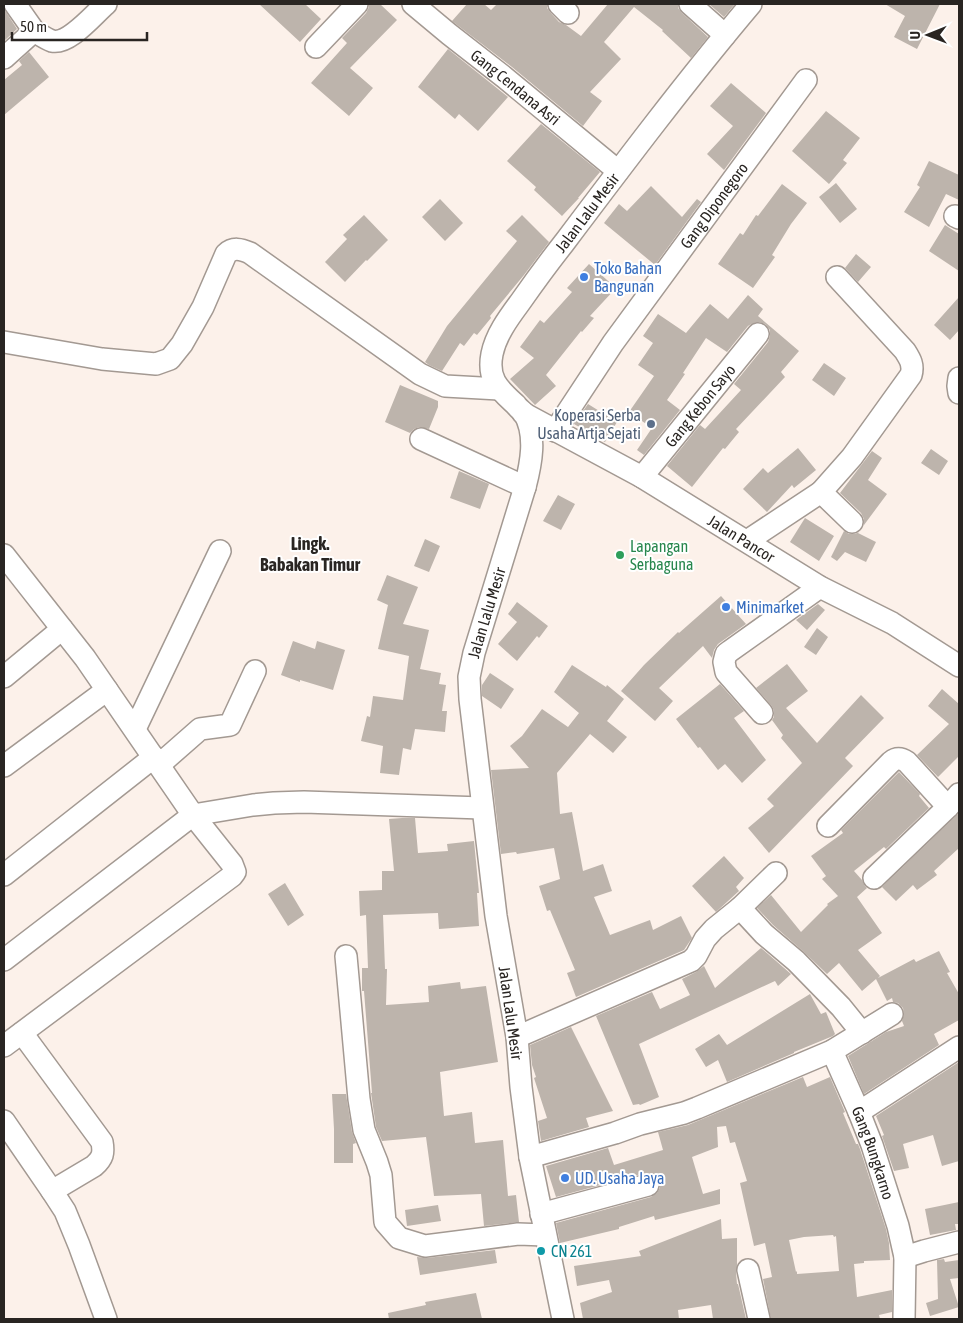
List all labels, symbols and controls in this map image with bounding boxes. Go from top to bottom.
scale bar [12,10,148,42]
north arrow [903,10,953,60]
text: 50 m [20,18,47,35]
text: U [907,31,923,39]
street label: Gang Cendana Asri [467,46,564,128]
street label: Gang Diponegoro [677,159,751,252]
street label: Jalan Lalu Mesir [551,169,623,256]
place label: Toko Bahan Bangunan [594,259,662,296]
marker: Toko Bahan Bangunan [578,271,590,283]
street label: Gang Kebon Sayo [661,361,739,450]
place label: Koperasi Serba Usaha Artja Sejati [537,406,641,443]
marker: Koperasi Serba Usaha Artja Sejati [645,418,657,430]
street label: Jalan Pancor [705,511,778,566]
district label: Lingk. Babakan Timur [260,533,361,575]
place label: Lapangan Serbaguna [630,537,694,574]
marker: Lapangan Serbaguna [614,549,626,561]
street label: Jalan Lalu Mesir [464,565,509,660]
place label: Minimarket [736,598,805,616]
marker: Minimarket [720,601,732,613]
street label: Jalan Lalu Mesir [496,965,526,1061]
street label: Gang Bungkarno [849,1103,898,1202]
place label: UD. Usaha Jaya [575,1169,664,1188]
marker: UD. Usaha Jaya [559,1172,571,1184]
place label: CN 261 [551,1242,592,1260]
marker: CN 261 [535,1245,547,1257]

